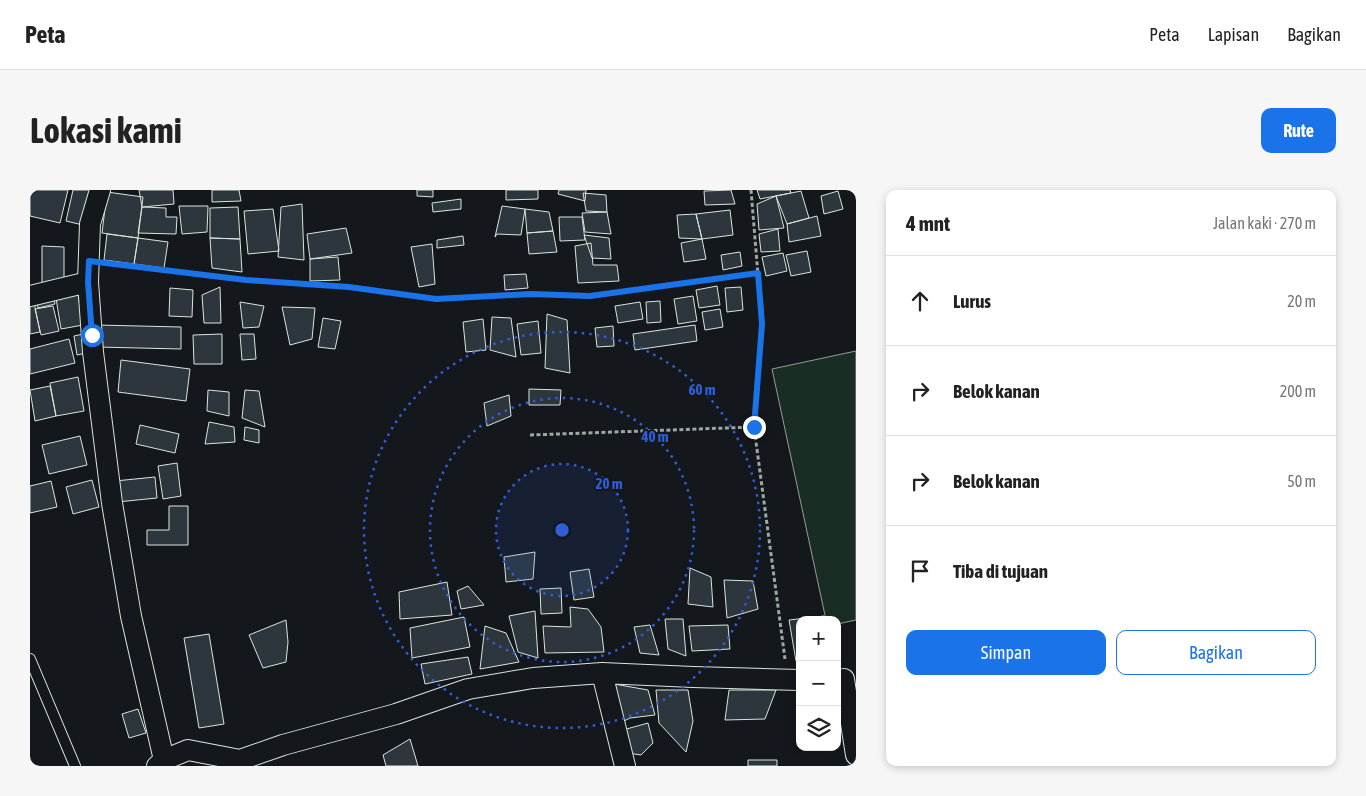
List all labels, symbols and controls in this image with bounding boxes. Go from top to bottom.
text: Peta [25,21,66,48]
text: Peta [1149,24,1180,45]
text: Lapisan [1208,24,1259,45]
text: Bagikan [1287,24,1341,45]
button: Rute [1261,108,1336,153]
text: Lokasi kami [30,110,182,150]
text: 4 mnt [906,211,950,235]
text: Jalan kaki · 270 m [1213,214,1316,232]
icon: ahead [906,287,934,315]
text: Lurus [953,290,991,312]
text: 20 m [1287,292,1316,310]
route start [81,324,104,347]
icon: right [906,377,934,405]
text: Belok kanan [953,380,1040,402]
text: 60 m [689,381,716,398]
text: 200 m [1280,382,1316,400]
route end [743,416,766,439]
text: 40 m [641,428,669,445]
icon: right [906,467,934,495]
text: Belok kanan [953,470,1040,492]
text: 50 m [1287,472,1316,490]
text: 20 m [596,475,623,492]
centre of rings [553,521,571,539]
icon: arrive [906,557,934,585]
text: Tiba di tujuan [953,560,1048,582]
map controls [796,616,841,751]
button: + [796,616,841,661]
button: Simpan [906,630,1106,675]
button: Bagikan [1116,630,1316,675]
button: − [796,661,841,706]
button: layers [796,706,841,751]

